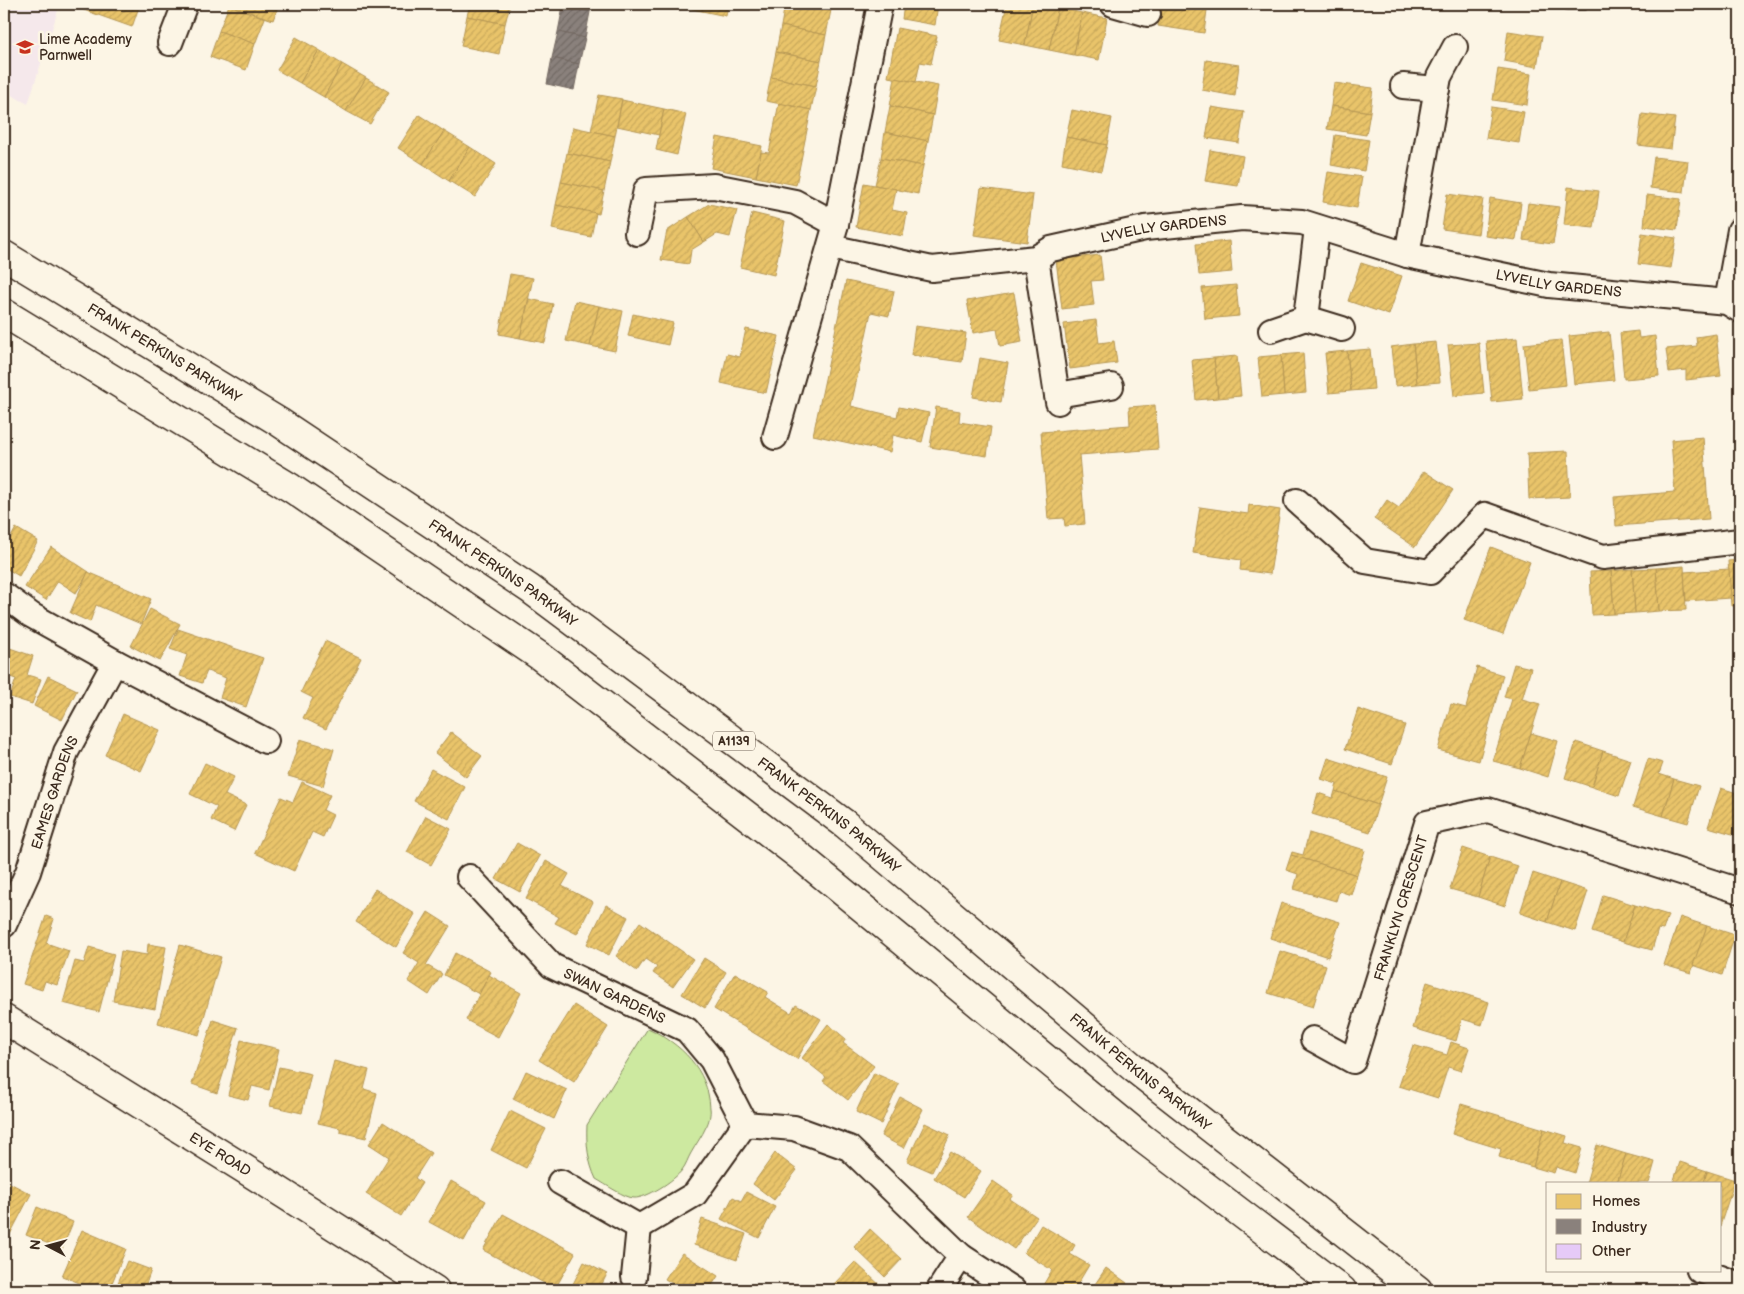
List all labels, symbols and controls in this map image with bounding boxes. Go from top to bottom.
place label: Lime Academy Parnwell [39,31,133,64]
school or university icon: Lime Academy Parnwell [15,37,35,57]
street label: LYVELLY GARDENS [1099,211,1227,246]
street label: LYVELLY GARDENS [1494,266,1622,300]
street label: FRANK PERKINS PARKWAY [85,299,245,406]
street label: FRANK PERKINS PARKWAY [426,516,582,631]
road number: A1139 [713,731,755,750]
street label: EAMES GARDENS [27,733,82,851]
street label: FRANK PERKINS PARKWAY [754,753,905,876]
street label: FRANKLYN CRESCENT [1370,832,1431,983]
street label: SWAN GARDENS [561,964,668,1027]
street label: FRANK PERKINS PARKWAY [1067,1009,1215,1134]
street label: EYE ROAD [186,1128,254,1180]
legend [1546,1182,1722,1272]
text: Homes [1592,1192,1641,1211]
text: Industry [1592,1218,1647,1237]
north arrow [22,1222,72,1272]
text: N [27,1239,45,1251]
text: Other [1592,1242,1631,1261]

